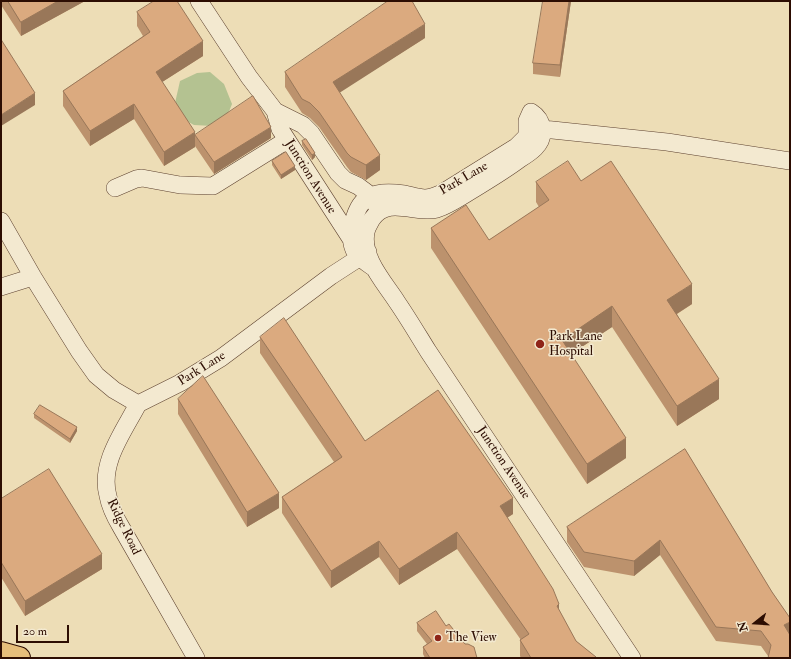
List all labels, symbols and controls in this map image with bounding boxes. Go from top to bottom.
street label: Junction Avenue [281,137,339,217]
street label: Park Lane [437,159,491,199]
place label: Park Lane Hospital [549,329,602,360]
marker: Park Lane Hospital [534,338,546,350]
street label: Park Lane [175,348,229,390]
street label: Junction Avenue [473,424,533,502]
street label: Ridge Road [103,496,143,558]
north arrow [735,603,775,643]
scale bar [18,617,71,643]
text: N [735,620,751,633]
text: 20 m [23,624,47,639]
place label: The View [446,630,497,646]
marker: The View [433,633,443,643]

